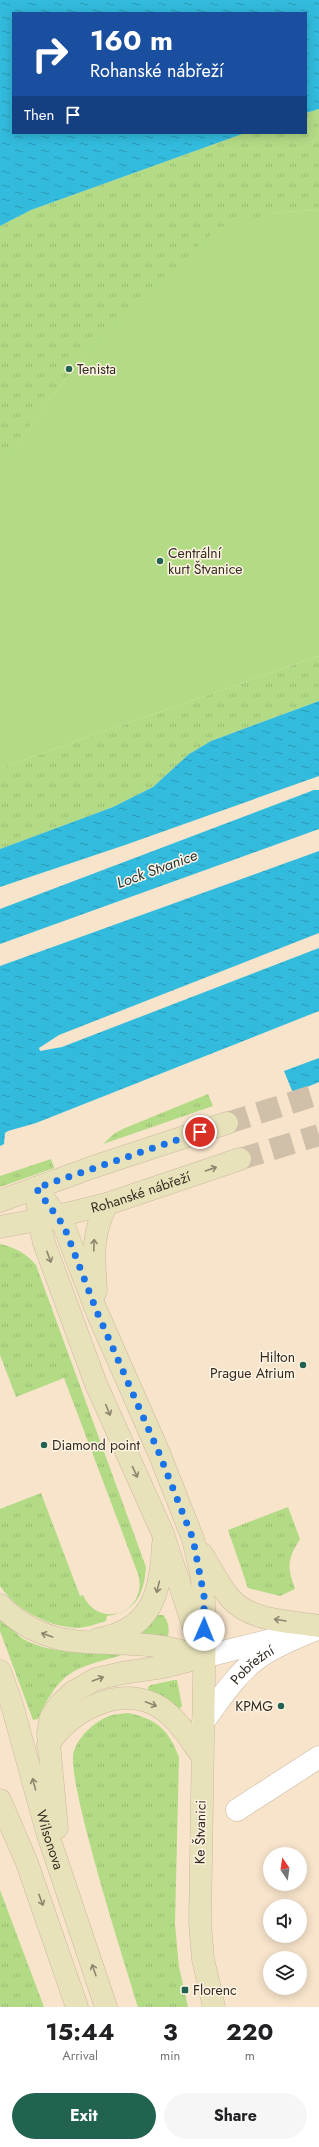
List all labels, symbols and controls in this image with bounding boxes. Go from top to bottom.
text: 160 m [90,20,173,61]
icon: right [24,28,76,80]
text: Rohanské nábřeží [90,58,224,84]
text: Then [24,104,54,126]
icon: arrive [62,104,84,126]
place label: Tenista [77,359,116,379]
marker: Tenista [64,364,74,374]
place label: Centrální kurt Štvanice [168,543,243,579]
marker: Centrální kurt Štvanice [155,556,165,566]
water label: Lock Stvanice [114,844,201,894]
pin [183,1115,217,1149]
icon: arrive [189,1121,211,1143]
one-way arrow [205,1164,217,1172]
street label: Rohanské nábřeží [89,1166,194,1218]
one-way arrow [90,1239,98,1252]
one-way arrow [46,1251,54,1263]
place label: Hilton Prague Atrium [210,1347,295,1383]
marker: Hilton Prague Atrium [298,1360,308,1370]
one-way arrow [104,1404,112,1416]
place label: Diamond point [52,1435,141,1455]
marker: Diamond point [39,1440,49,1450]
one-way arrow [132,1466,139,1478]
one-way arrow [154,1580,161,1593]
position arrow [183,1609,225,1651]
one-way arrow [274,1616,287,1624]
one-way arrow [41,1631,53,1639]
street label: Pobřežní [225,1639,279,1689]
one-way arrow [91,1675,104,1682]
place label: KPMG [235,1696,273,1716]
one-way arrow [144,1700,156,1708]
marker: KPMG [276,1701,286,1711]
one-way arrow [30,1778,37,1791]
street label: Ke Štvanici [189,1800,211,1864]
street label: Wilsonova [31,1807,69,1872]
north arrow [263,1847,307,1891]
map controls [263,1847,307,1995]
one-way arrow [37,1894,45,1906]
button: sound [263,1899,307,1943]
button: layers [263,1951,307,1995]
one-way arrow [89,1964,97,1976]
place label: Florenc [193,1980,237,2000]
marker: Florenc [180,1985,190,1995]
text: 15:44 [46,2014,115,2049]
text: 3 [163,2014,178,2049]
text: 220 [226,2014,273,2049]
text: Arrival [62,2046,98,2065]
text: min [160,2046,180,2065]
text: m [245,2046,255,2065]
button: Exit [12,2093,156,2139]
button: Share [164,2093,307,2139]

